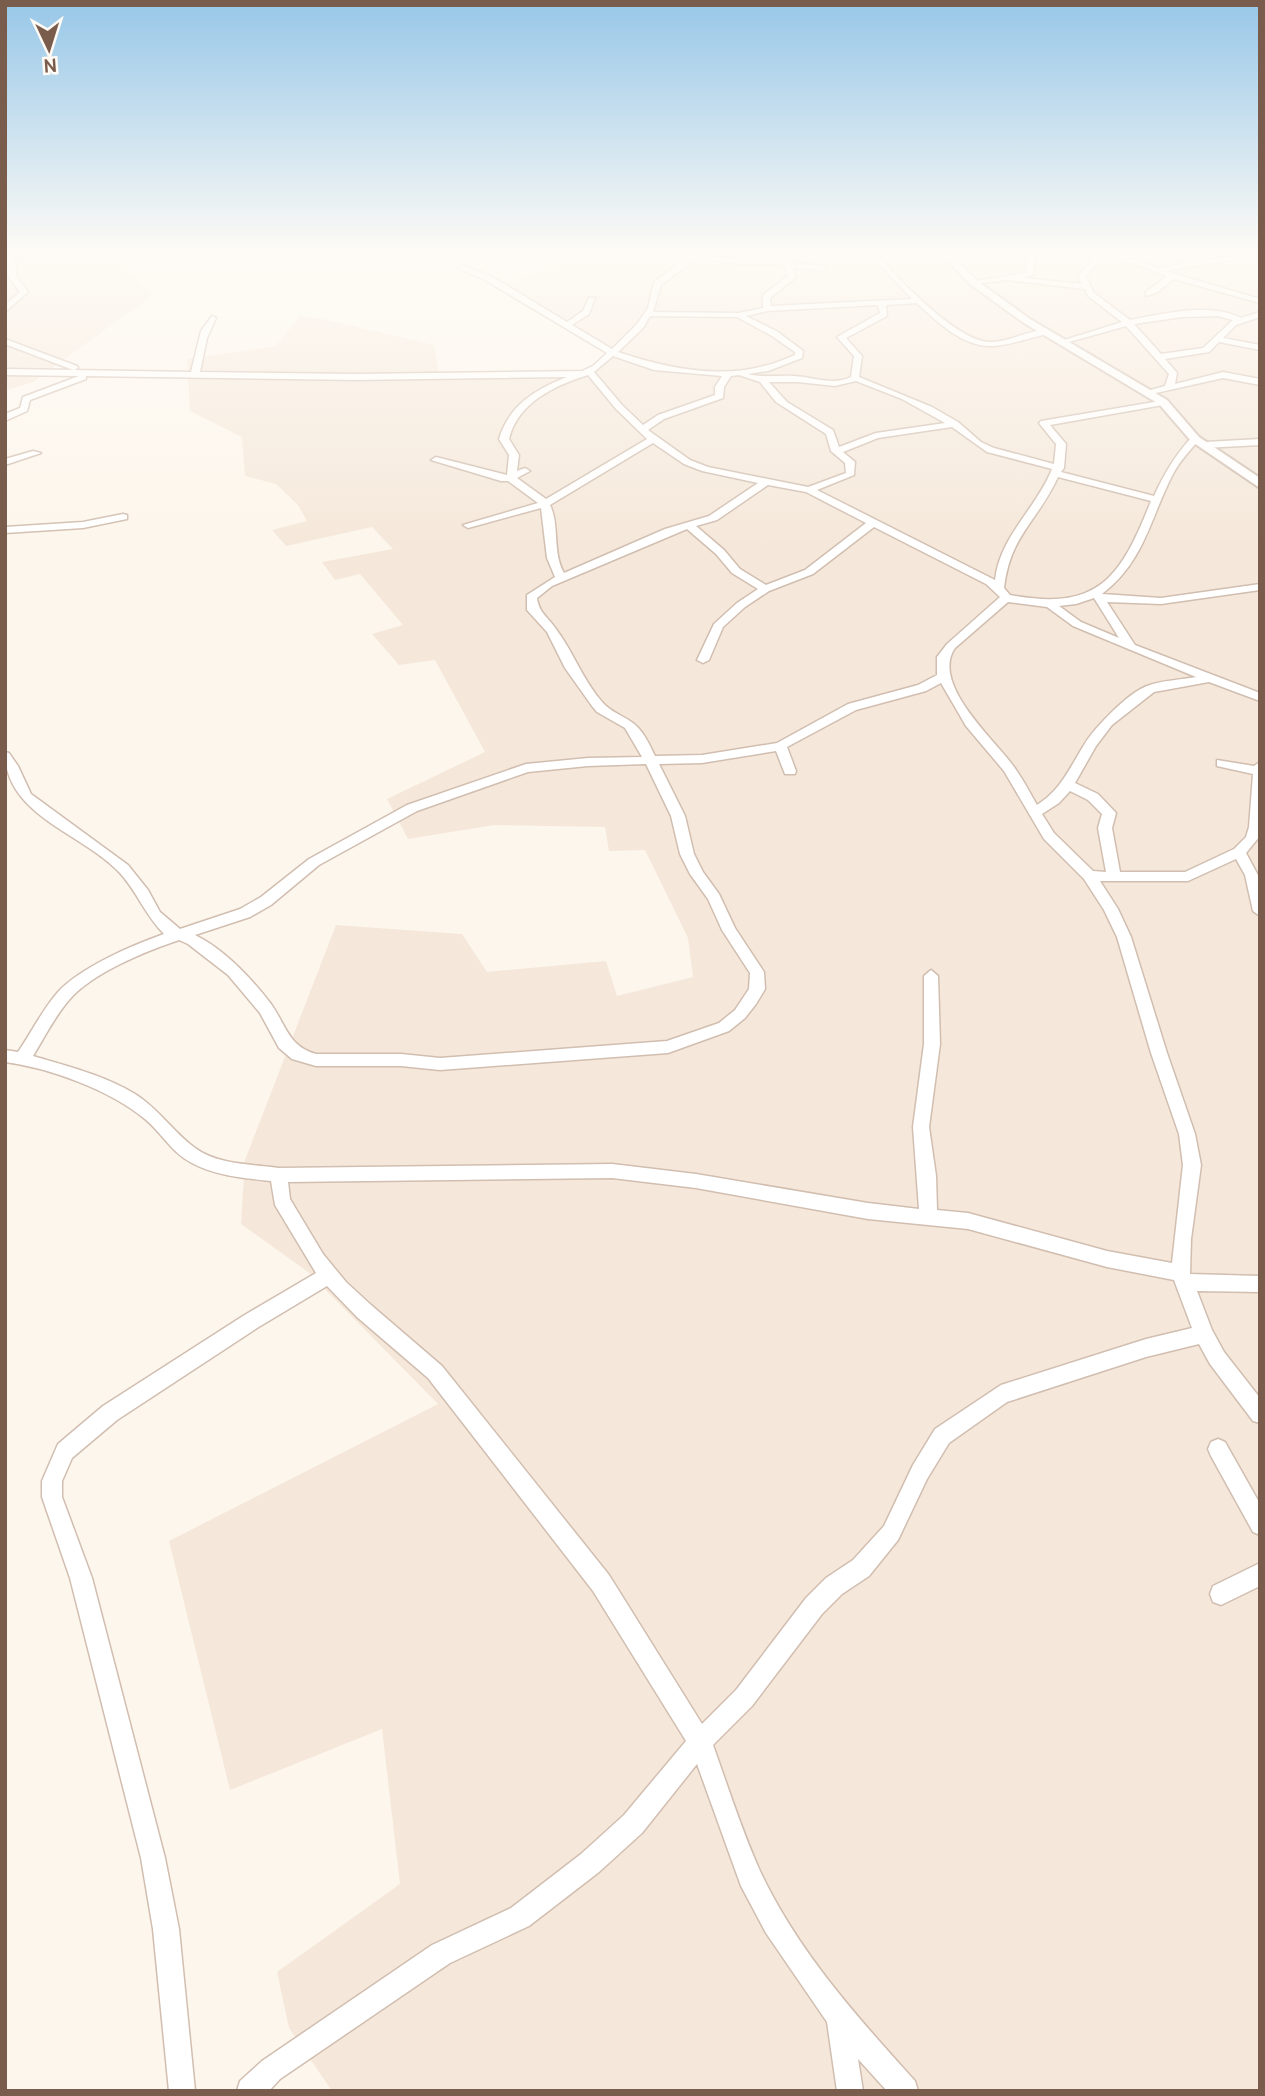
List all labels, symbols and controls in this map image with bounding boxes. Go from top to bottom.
north arrow [14,14,84,84]
text: N [43,54,58,77]

